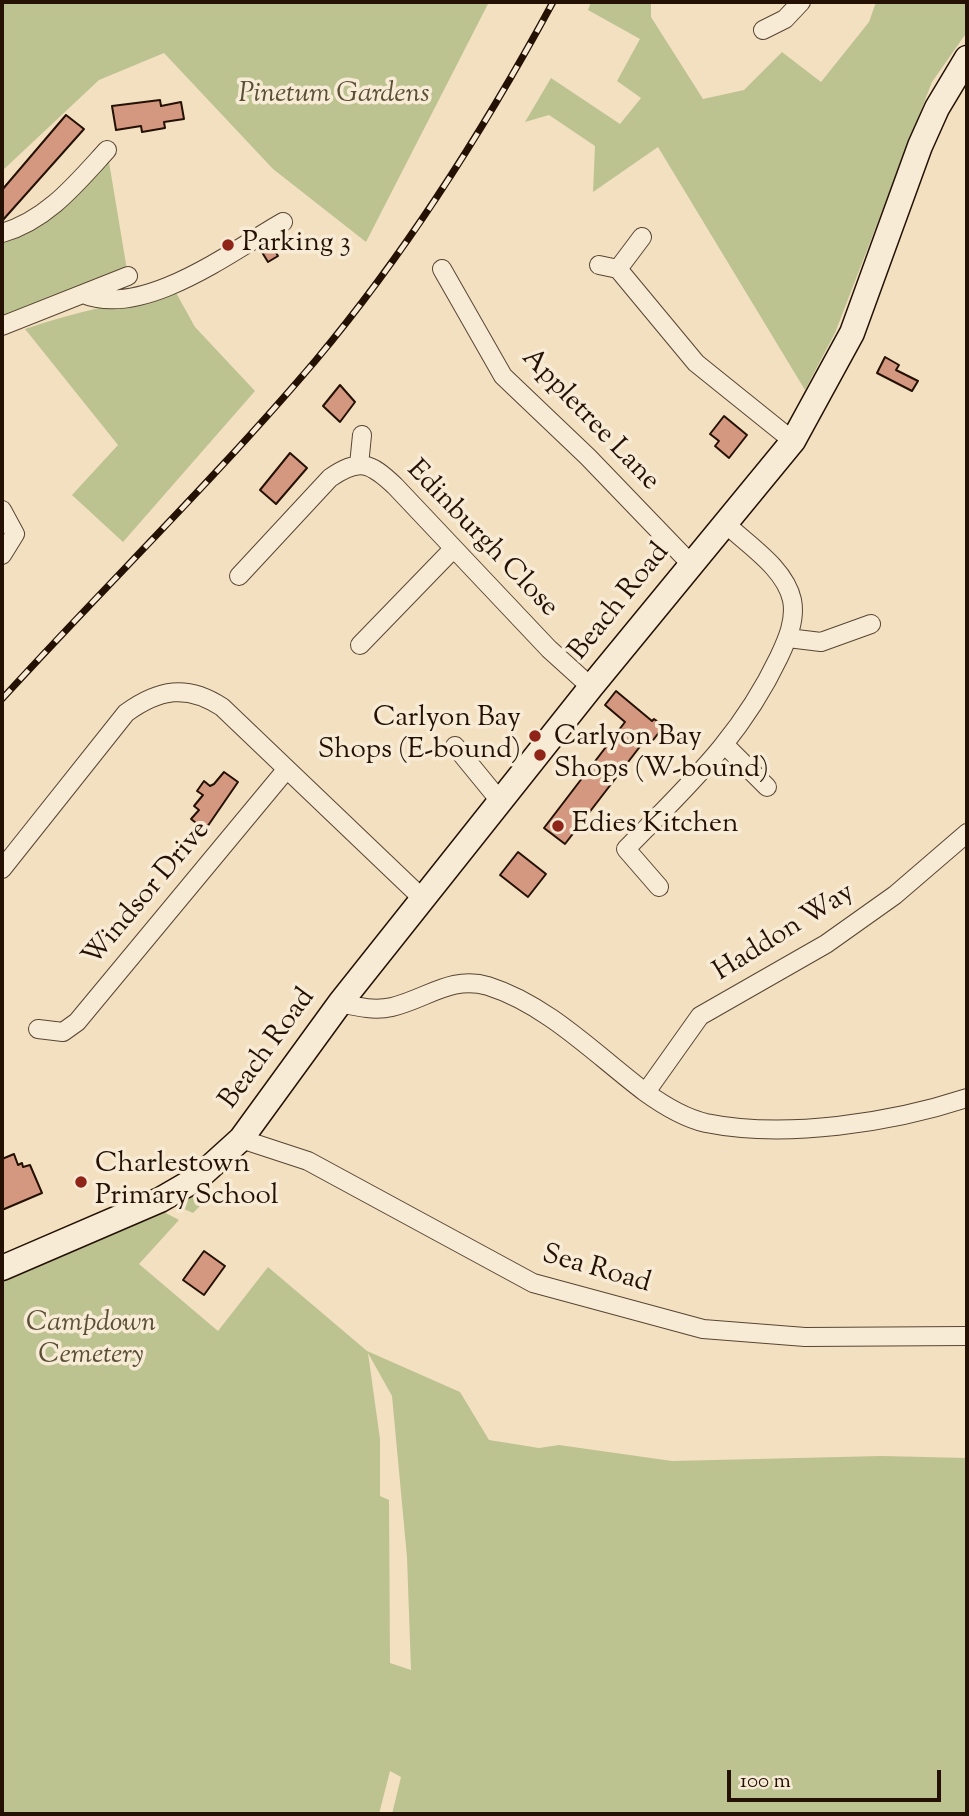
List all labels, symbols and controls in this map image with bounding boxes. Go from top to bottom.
park label: Pinetum Gardens [239,79,429,113]
place label: Parking 3 [242,228,351,262]
marker: Parking 3 [220,237,236,253]
street label: Appletree Lane [513,343,665,499]
street label: Edinburgh Close [398,455,564,625]
street label: Beach Road [564,538,678,668]
place label: Carlyon Bay Shops (E-bound) [318,703,521,769]
place label: Carlyon Bay Shops (W-bound) [554,722,769,788]
marker: Carlyon Bay Shops (E-bound) [527,728,543,744]
marker: Carlyon Bay Shops (W-bound) [532,747,548,763]
place label: Edies Kitchen [572,809,738,843]
street label: Windsor Drive [77,815,219,975]
marker: Edies Kitchen [550,818,566,834]
street label: Haddon Way [708,877,862,991]
street label: Beach Road [214,983,324,1117]
place label: Charlestown Primary School [95,1149,279,1215]
marker: Charlestown Primary School [73,1174,89,1190]
street label: Sea Road [538,1239,654,1303]
park label: Campdown Cemetery [26,1308,156,1374]
scale bar [731,1756,944,1800]
text: 100 m [740,1767,791,1797]

